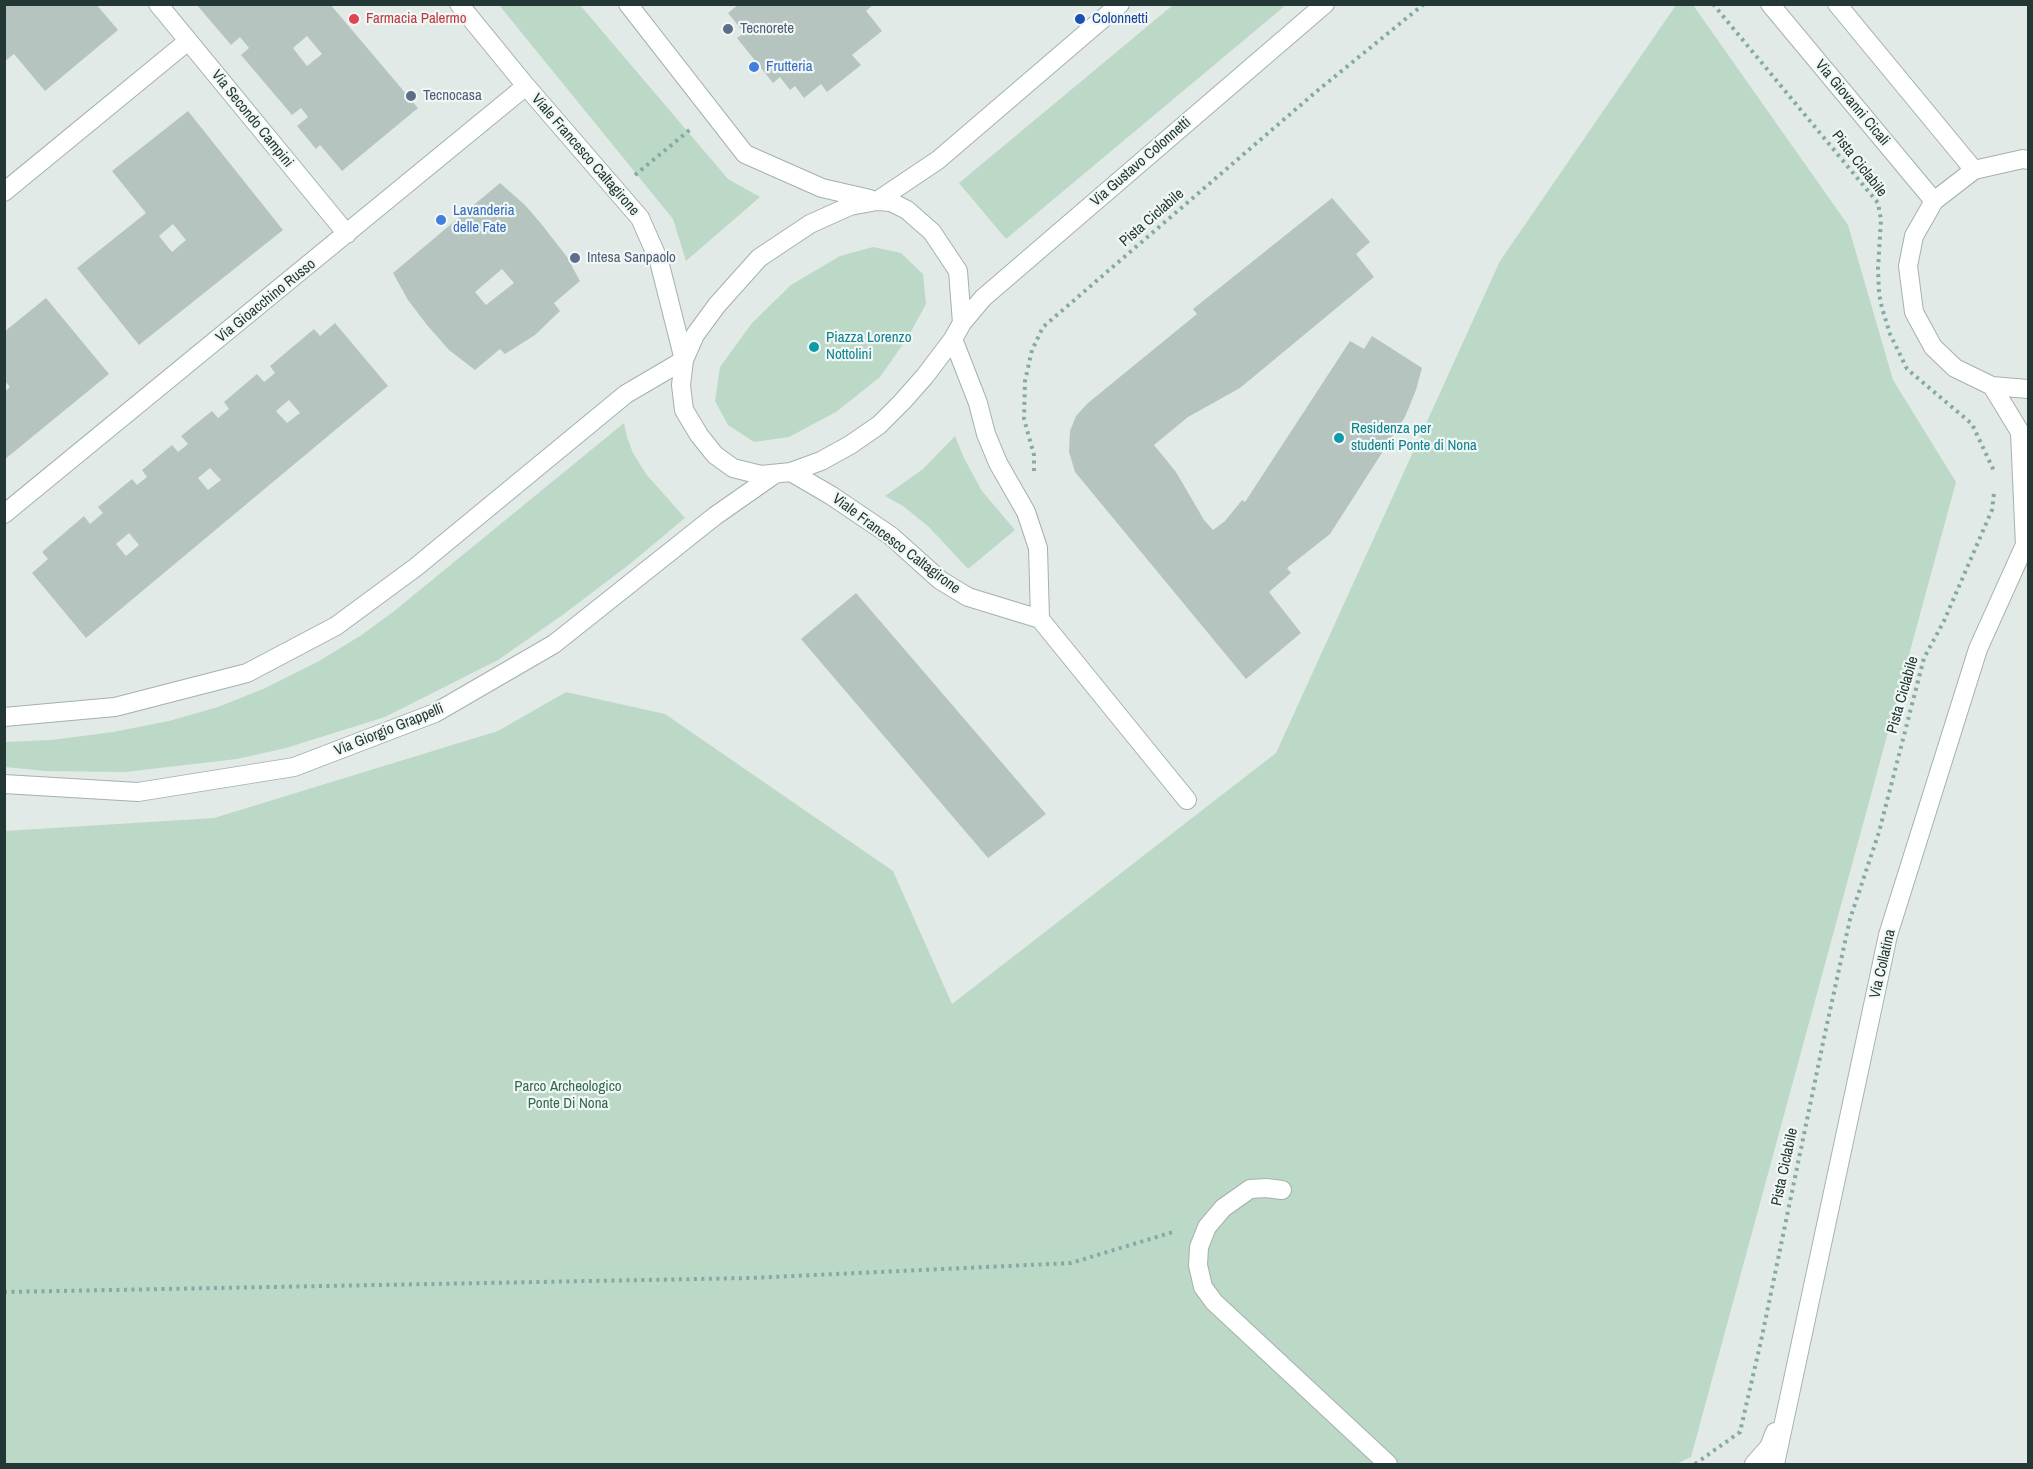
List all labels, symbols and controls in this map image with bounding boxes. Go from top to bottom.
place label: Farmacia Palermo [366,10,467,28]
place label: Colonnetti [1092,10,1148,28]
marker: Farmacia Palermo [347,12,361,26]
marker: Colonnetti [1073,12,1087,26]
place label: Tecnorete [740,20,794,38]
marker: Tecnorete [721,22,735,36]
street label: Via Giovanni Cicali [1811,56,1893,150]
place label: Frutteria [766,58,812,76]
marker: Frutteria [747,60,761,74]
street label: Via Secondo Campini [207,67,297,171]
place label: Tecnocasa [423,87,482,105]
marker: Tecnocasa [404,89,418,103]
street label: Viale Francesco Caltagirone [527,90,643,220]
street label: Via Gustavo Colonnetti [1087,114,1195,210]
street label: Pista Ciclabile [1827,127,1891,201]
street label: Pista Ciclabile [1116,185,1188,251]
place label: Lavanderia delle Fate [453,202,515,237]
marker: Lavanderia delle Fate [434,213,448,227]
place label: Intesa Sanpaolo [587,249,676,267]
marker: Intesa Sanpaolo [568,251,582,265]
street label: Via Gioacchino Russo [213,255,319,347]
place label: Piazza Lorenzo Nottolini [826,329,911,364]
marker: Piazza Lorenzo Nottolini [807,340,821,354]
place label: Residenza per studenti Ponte di Nona [1351,420,1477,455]
marker: Residenza per studenti Ponte di Nona [1332,431,1346,445]
street label: Viale Francesco Caltagirone [828,490,964,598]
street label: Pista Ciclabile [1883,654,1923,736]
street label: Via Giorgio Grappelli [332,700,446,760]
street label: Via Collatina [1866,928,1900,1000]
park label: Parco Archeologico Ponte Di Nona [514,1078,622,1113]
street label: Pista Ciclabile [1768,1126,1802,1208]

